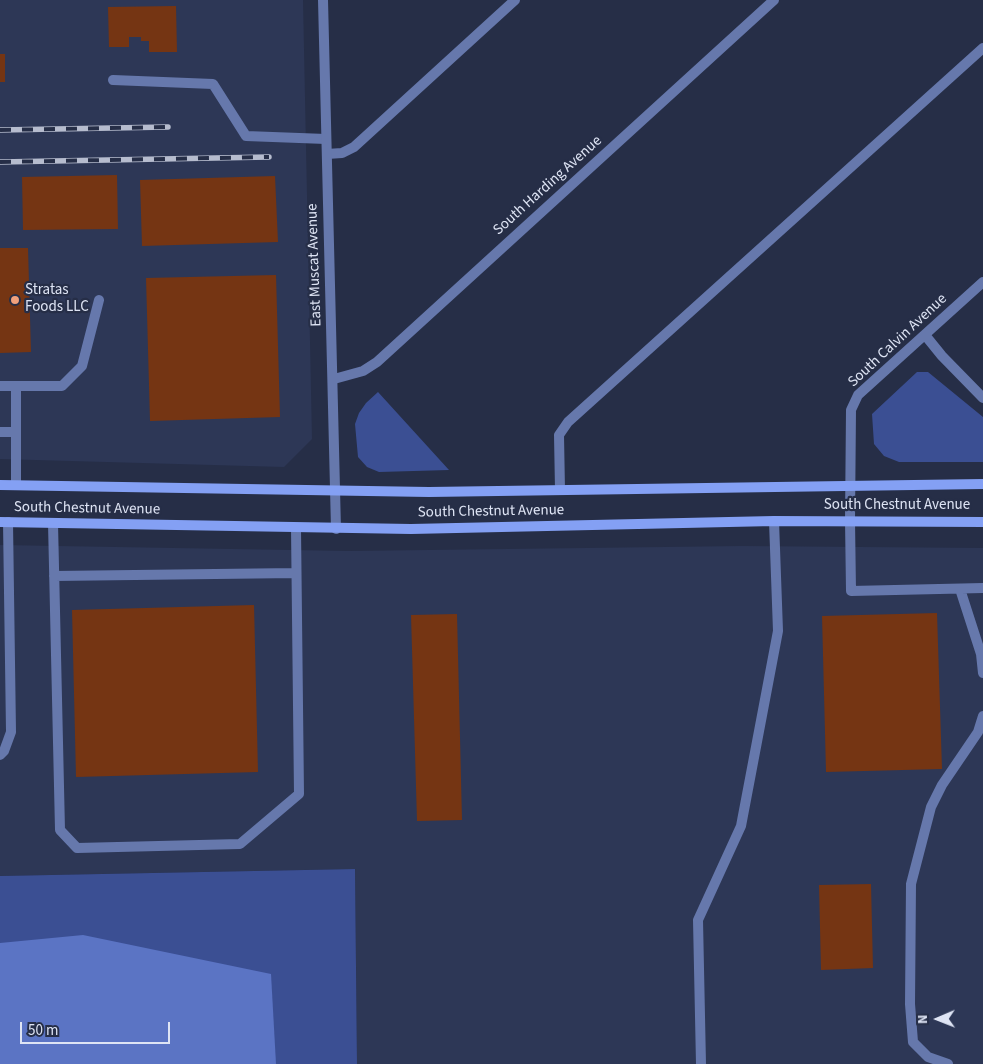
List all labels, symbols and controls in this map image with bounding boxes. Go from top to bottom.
street label: South Harding Avenue [490,132,606,240]
street label: East Muscat Avenue [304,203,326,327]
place label: Stratas Foods LLC [25,282,89,317]
street label: South Calvin Avenue [845,291,951,391]
marker: Stratas Foods LLC [9,294,21,306]
street label: South Chestnut Avenue [824,497,970,515]
street label: South Chestnut Avenue [14,499,160,519]
street label: South Chestnut Avenue [418,502,564,522]
north arrow [913,994,963,1044]
scale bar [22,1012,172,1044]
text: N [913,1014,933,1024]
text: 50 m [28,1020,58,1041]

